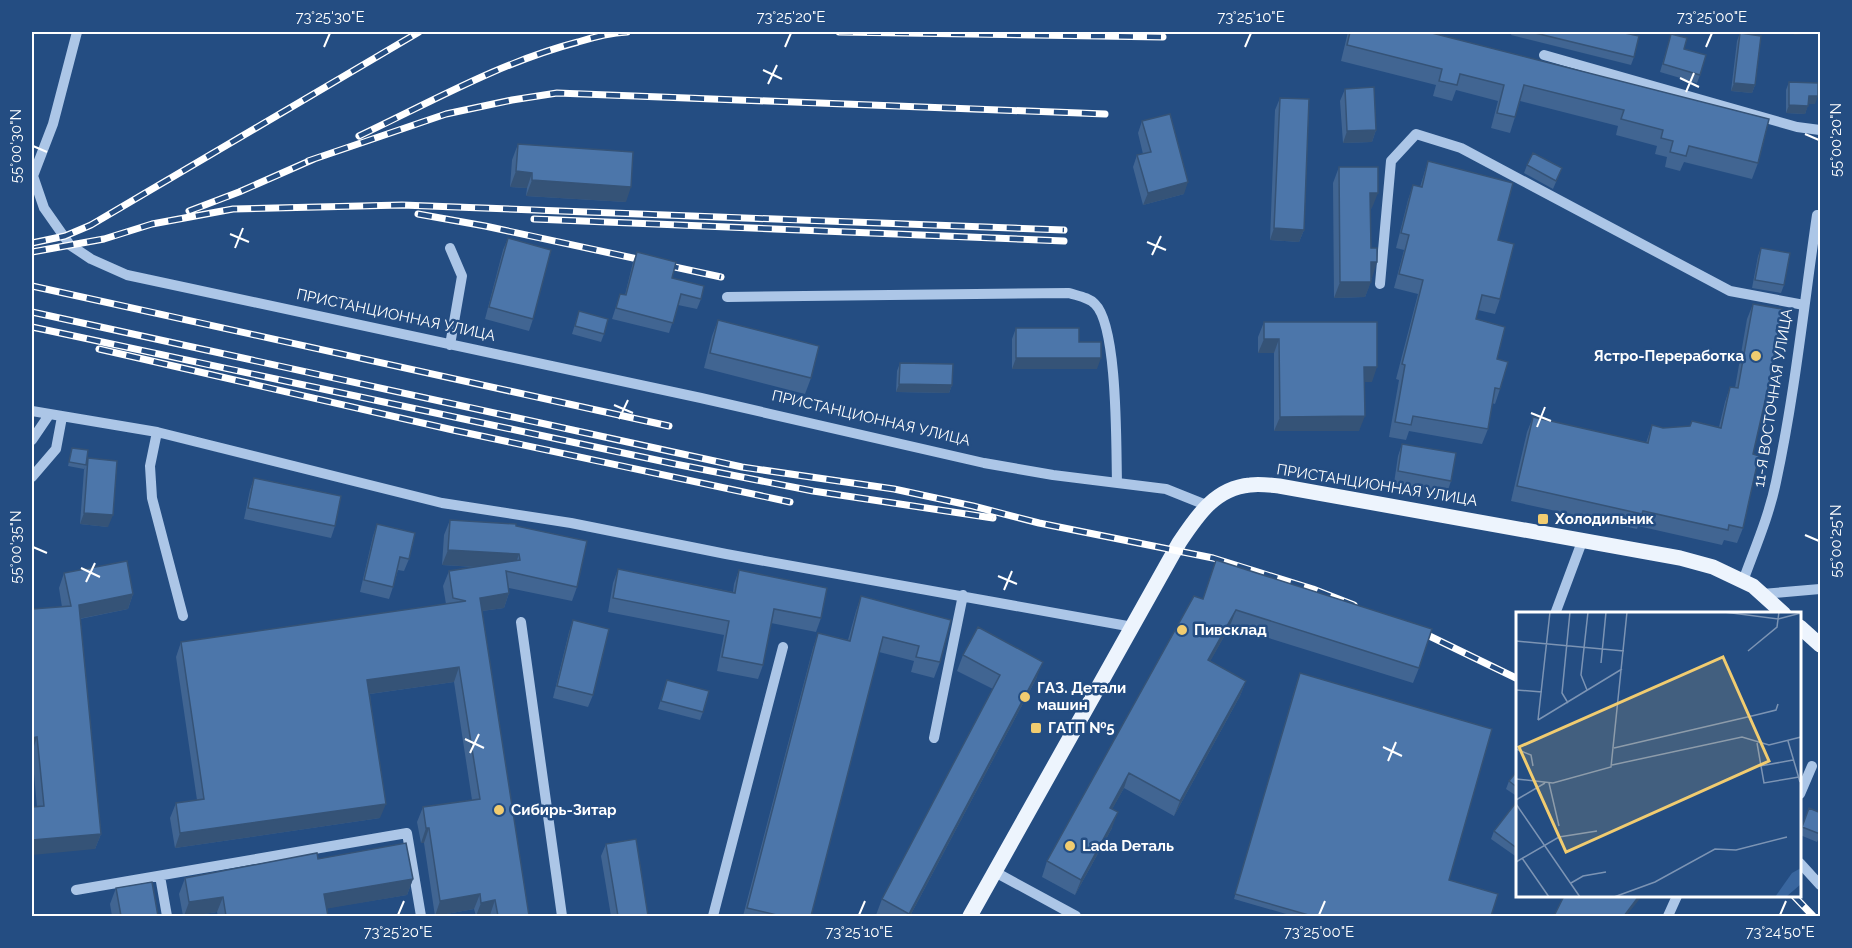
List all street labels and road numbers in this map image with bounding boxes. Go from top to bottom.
street label: ПРИСТАНЦИОННАЯ УЛИЦА [295,285,497,345]
street label: 11-Я ВОСТОЧНАЯ УЛИЦА [1750,307,1796,489]
street label: ПРИСТАНЦИОННАЯ УЛИЦА [770,386,972,450]
street label: ПРИСТАНЦИОННАЯ УЛИЦА [1275,460,1479,510]

